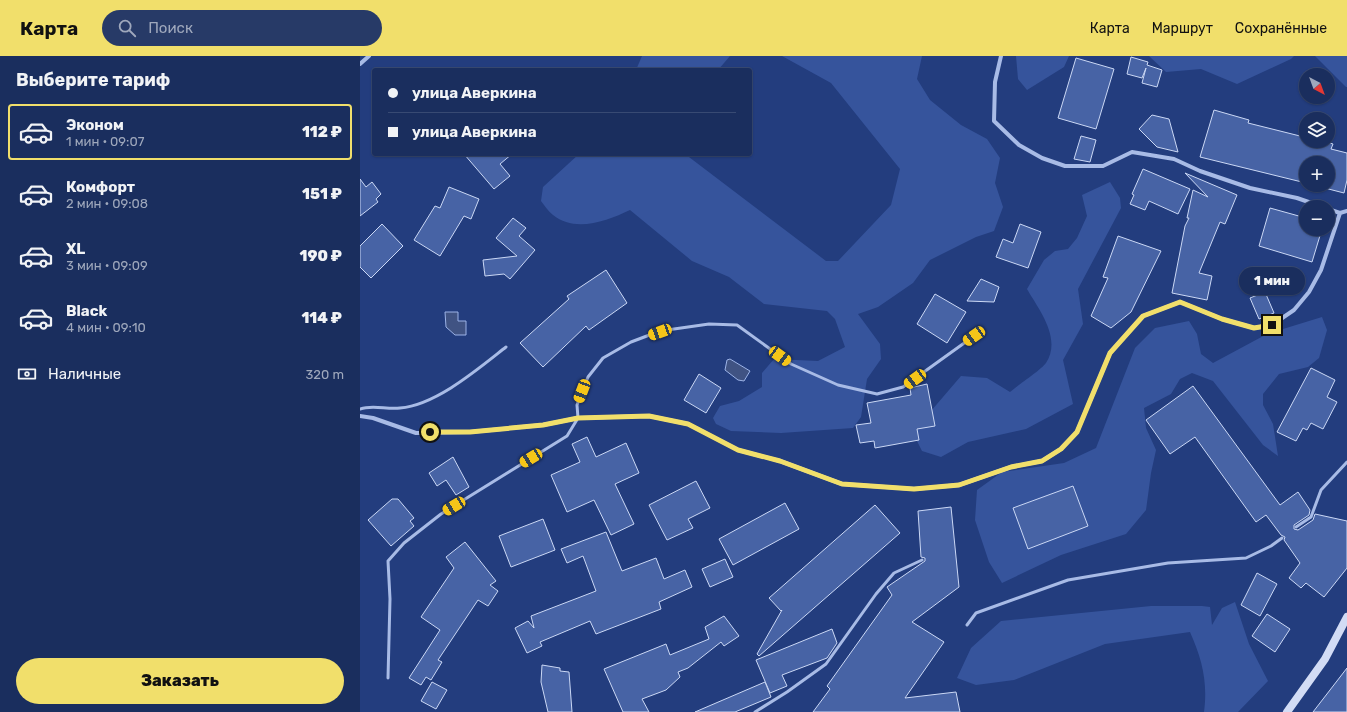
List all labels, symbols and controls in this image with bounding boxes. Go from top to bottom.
search box [102,10,382,46]
text: Карта [20,17,78,40]
icon: search [116,17,138,39]
text: Поиск [148,19,193,37]
text: Карта [1090,20,1130,37]
text: Маршрут [1152,20,1213,37]
text: Сохранённые [1235,20,1327,37]
north arrow [1299,68,1335,104]
map controls [1299,68,1335,236]
text: Выберите тариф [16,69,170,91]
text: улица Аверкина [412,84,536,102]
button: layers [1299,112,1335,148]
icon: car [18,114,54,150]
text: Эконом [66,116,124,134]
text: 112 ₽ [302,123,342,141]
text: улица Аверкина [412,123,536,141]
text: 1 мин · 09:07 [66,134,144,149]
button: + [1299,156,1335,192]
icon: car [18,176,54,212]
text: Комфорт [66,178,135,196]
text: 151 ₽ [302,185,342,203]
text: 2 мин · 09:08 [66,196,148,211]
button: − [1299,200,1335,236]
icon: car [18,238,54,274]
text: XL [66,240,85,258]
text: 190 ₽ [300,247,342,265]
text: 3 мин · 09:09 [66,258,148,273]
callout: 1 мин [1239,267,1305,295]
text: 1 мин [1254,273,1290,288]
icon: car [18,300,54,336]
text: Black [66,302,107,320]
text: 114 ₽ [301,309,342,327]
route end [1263,316,1281,334]
text: 4 мин · 09:10 [66,320,146,335]
car [647,322,673,342]
car [961,324,987,348]
car [767,344,793,368]
icon: cash [16,363,38,385]
text: Наличные [48,365,121,383]
text: 320 m [306,367,344,382]
car [902,367,928,391]
car [572,378,592,404]
route start [421,423,439,441]
car [518,447,544,469]
car [441,495,467,517]
button: Заказать [16,658,344,704]

